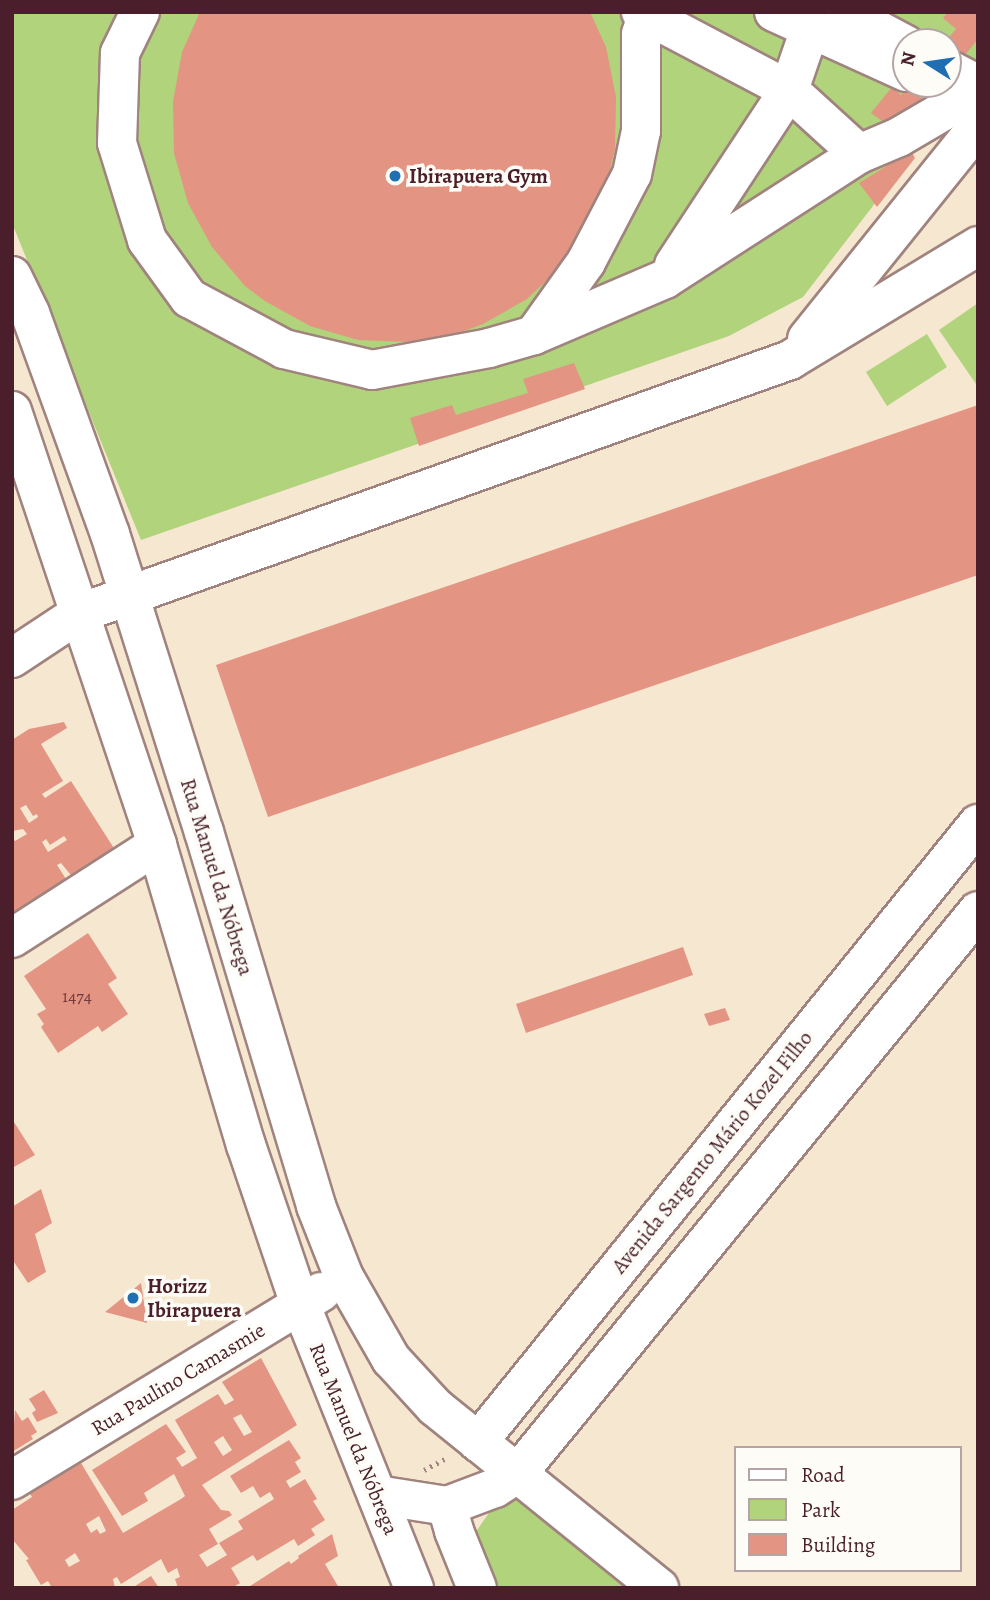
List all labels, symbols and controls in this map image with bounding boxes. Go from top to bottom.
north arrow [892,28,962,98]
text: N [894,50,923,69]
place label: Ibirapuera Gym [409,163,548,189]
marker: Ibirapuera Gym [387,168,403,184]
street label: Rua Manuel da Nóbrega [175,776,259,978]
house number: 1474 [62,985,92,1007]
street label: Avenida Sargento Mário Kozel Filho [606,1026,818,1278]
place label: Horizz Ibirapuera [147,1273,242,1323]
marker: Horizz Ibirapuera [125,1290,141,1306]
street label: Rua Paulino Camasmie [86,1317,270,1441]
street label: Rua Manuel da Nóbrega [304,1339,404,1539]
legend [734,1446,962,1572]
text: Road [801,1461,845,1489]
text: Park [801,1496,840,1524]
text: Building [801,1531,875,1559]

